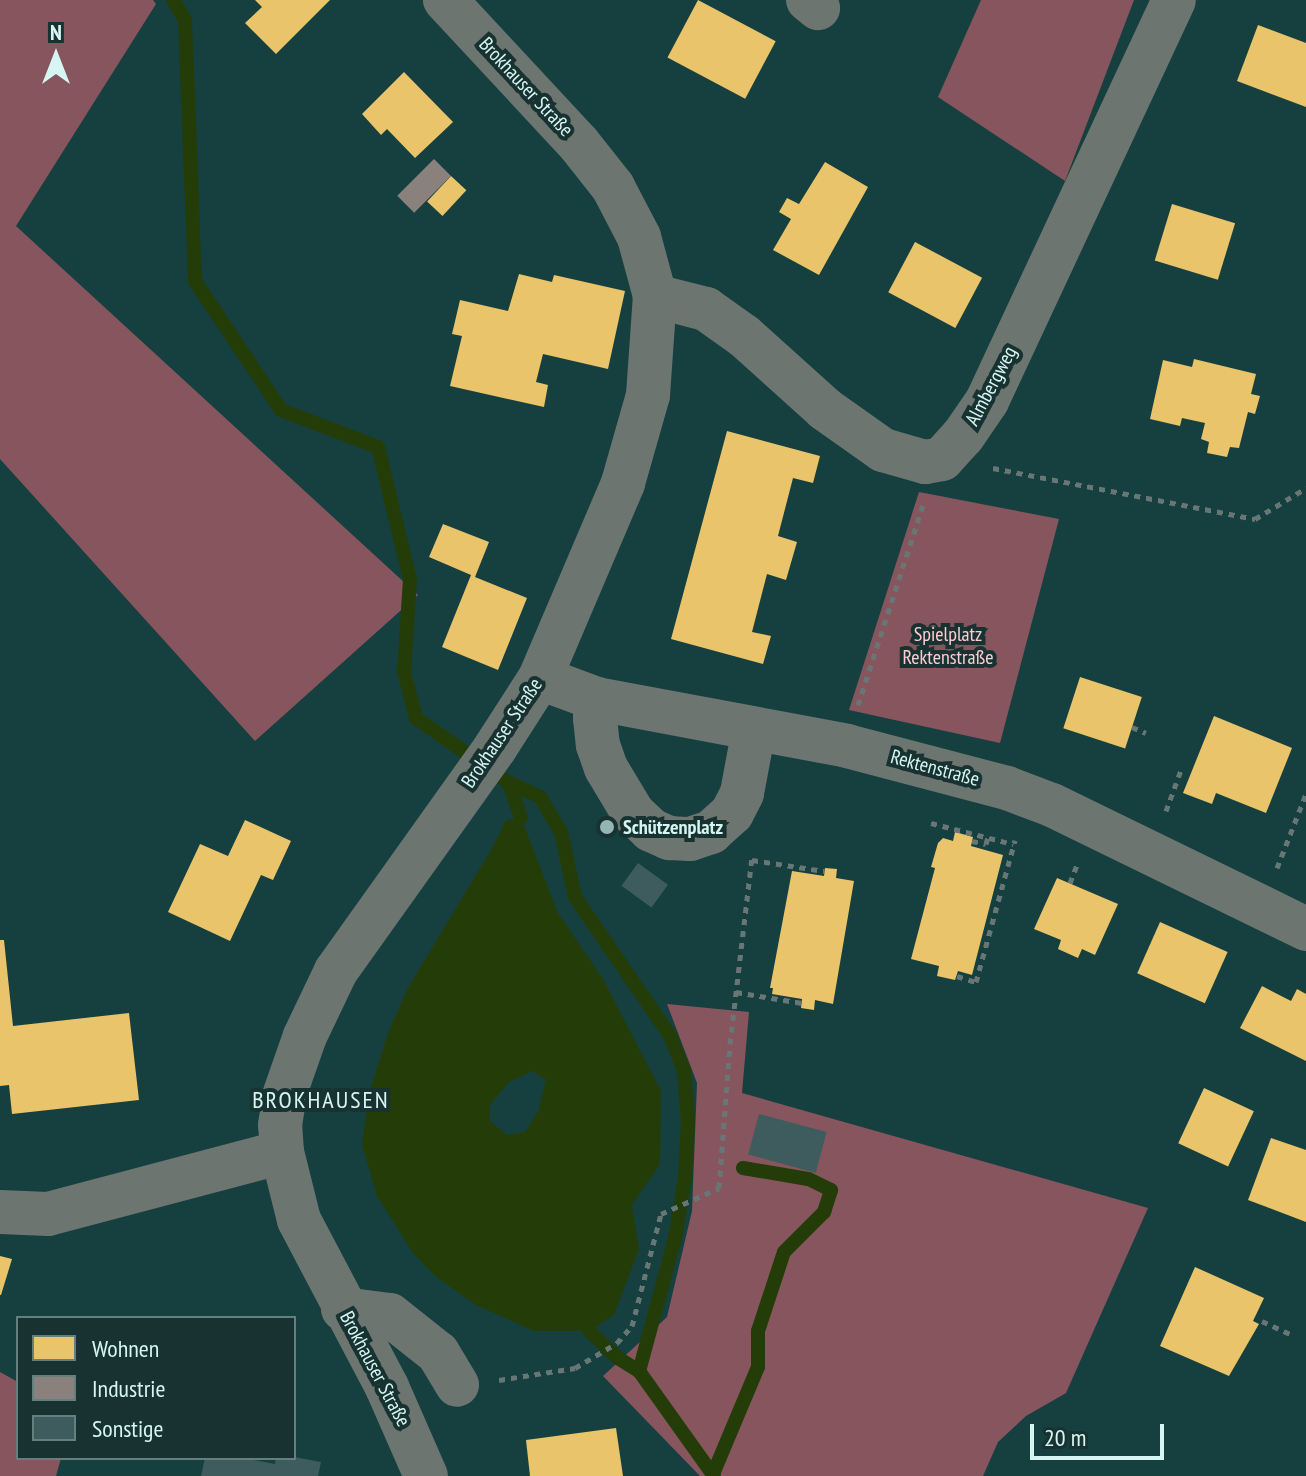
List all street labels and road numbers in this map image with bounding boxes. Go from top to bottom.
street label: Brokhauser Straße [474,32,578,142]
street label: Almbergweg [960,342,1022,430]
street label: Brokhauser Straße [457,674,547,792]
street label: Rektenstraße [888,745,982,791]
street label: Brokhauser Straße [335,1307,415,1431]

